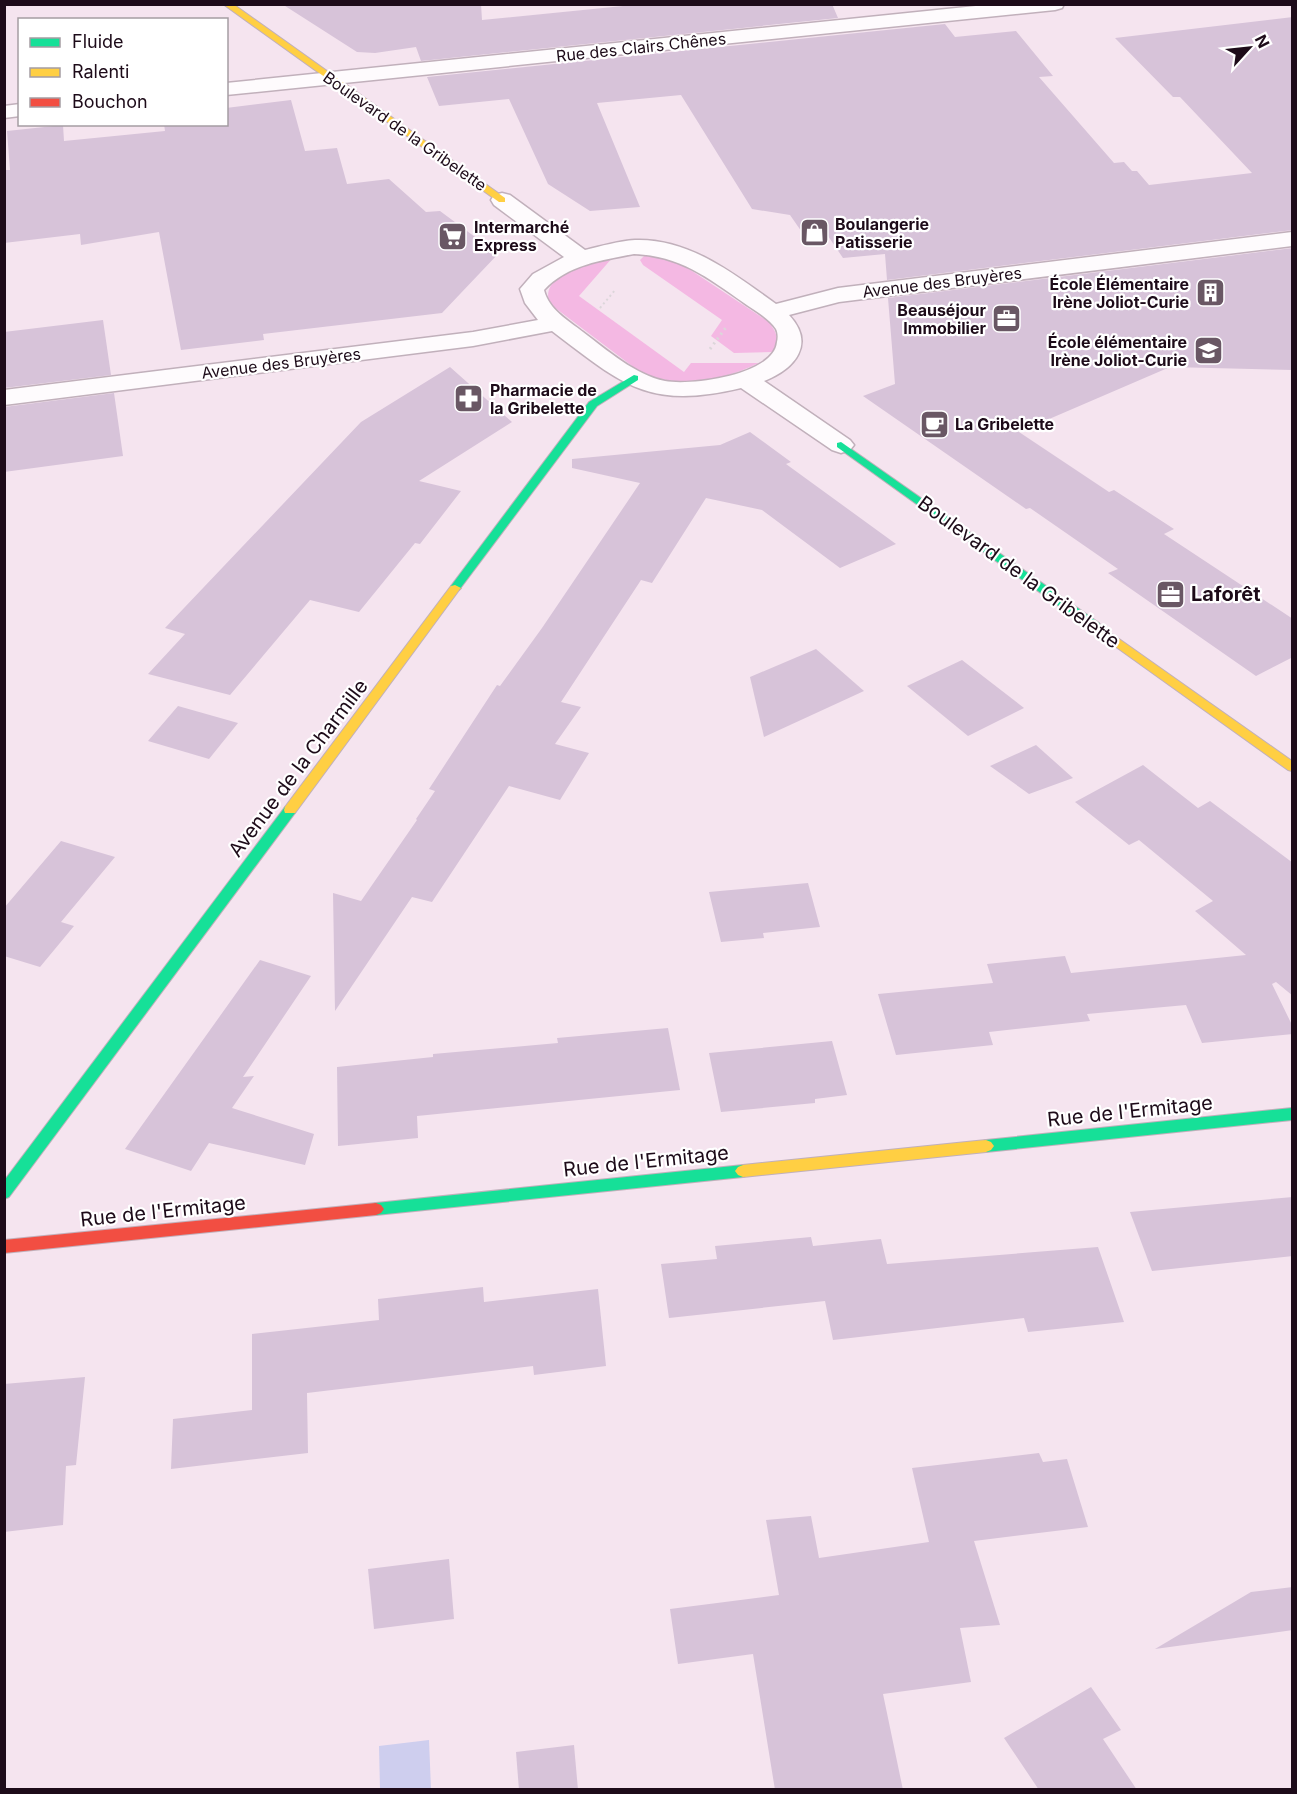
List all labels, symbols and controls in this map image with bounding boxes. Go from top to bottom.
legend [18,18,228,126]
north arrow [1219,18,1279,78]
street label: Rue des Clairs Chênes [555,28,727,66]
text: Fluide [72,31,124,52]
text: N [1251,31,1274,51]
text: Ralenti [72,61,129,82]
street label: Boulevard de la Gribelette [319,67,491,195]
text: Bouchon [72,91,148,112]
place label: Boulangerie Patisserie [835,214,929,252]
place label: Intermarché Express [474,217,569,255]
shop icon: Boulangerie Patisserie [798,217,830,249]
supermarket icon: Intermarché Express [437,220,469,252]
street label: Avenue des Bruyères [861,262,1023,302]
place label: École Élémentaire Irène Joliot-Curie [1050,274,1189,312]
building icon: École Élémentaire Irène Joliot-Curie [1194,277,1226,309]
place label: Beauséjour Immobilier [897,300,986,338]
office icon: Beauséjour Immobilier [991,303,1023,335]
place label: École élémentaire Irène Joliot-Curie [1048,332,1187,370]
school or university icon: École élémentaire Irène Joliot-Curie [1192,335,1224,367]
street label: Avenue des Bruyères [200,343,362,383]
place label: Pharmacie de la Gribelette [490,380,597,418]
pharmacy icon: Pharmacie de la Gribelette [453,383,485,415]
cafe icon: La Gribelette [918,408,950,440]
place label: La Gribelette [955,414,1054,434]
street label: Boulevard de la Gribelette [913,491,1125,653]
office icon: Laforêt [1154,578,1186,610]
place label: Laforêt [1191,582,1261,606]
street label: Avenue de la Charmille [223,674,373,862]
street label: Rue de l'Ermitage [1046,1090,1214,1132]
street label: Rue de l'Ermitage [562,1140,730,1182]
street label: Rue de l'Ermitage [79,1190,247,1232]

